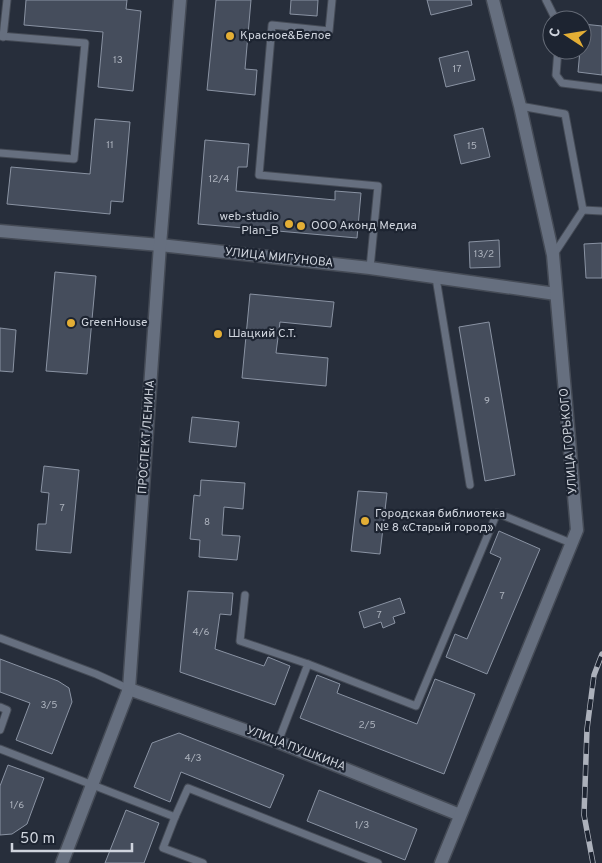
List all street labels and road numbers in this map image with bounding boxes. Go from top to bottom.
street label: УЛИЦА МИГУНОВА [224,244,334,272]
street label: ПРОСПЕКТ ЛЕНИНА [135,379,159,495]
street label: УЛИЦА ГОРЬКОГО [556,387,582,495]
street label: УЛИЦА ПУШКИНА [244,723,348,775]

